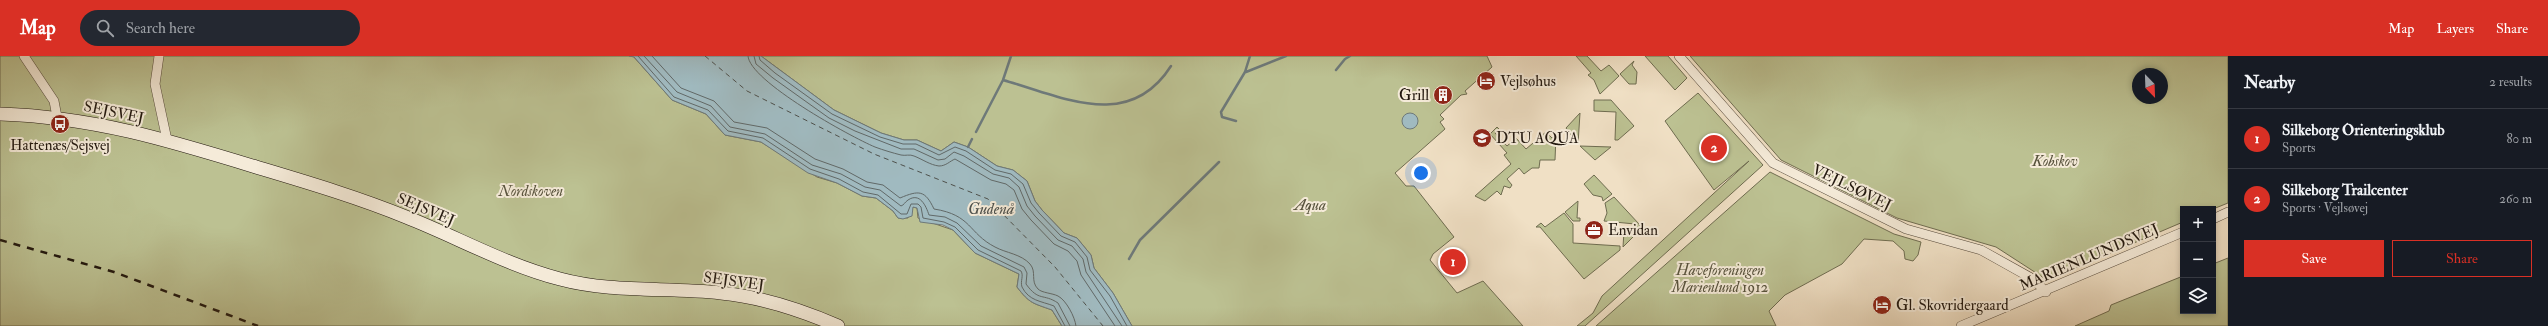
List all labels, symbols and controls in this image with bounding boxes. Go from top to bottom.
search box [80,10,360,46]
text: Map [20,16,56,40]
icon: search [94,17,116,39]
text: Search here [126,19,195,38]
text: Map [2388,20,2414,37]
text: Layers [2436,20,2474,37]
text: Share [2496,20,2528,37]
north arrow [2132,68,2168,104]
hotel icon: Vejlsøhus [1475,70,1497,92]
place label: Vejlsøhus [1500,72,1556,91]
text: Nearby [2244,72,2295,93]
text: 2 results [2489,74,2532,90]
building icon: Grill [1432,84,1454,106]
place label: Grill [1399,86,1429,105]
street label: SEJSVEJ [82,97,146,129]
bus stop icon: Hattenæs/Sejsvej [49,113,71,135]
text: Silkeborg Orienteringsklub [2282,121,2445,140]
school or university icon: DTU AQUA [1471,127,1493,149]
place label: DTU AQUA [1496,129,1579,148]
text: 1 [2255,131,2259,147]
text: 80 m [2506,131,2532,147]
pin: 2 [1701,133,1727,163]
place label: Hattenæs/Sejsvej [10,136,110,155]
text: Sports [2282,140,2316,156]
park label: Kobskov [2031,152,2078,171]
street label: VEJLSØVEJ [1809,160,1895,216]
your location [1411,163,1431,183]
text: Silkeborg Trailcenter [2282,181,2408,200]
park label: Nordskoven [498,182,563,201]
street label: SEJSVEJ [394,189,458,231]
text: 2 [2254,191,2260,207]
text: 260 m [2499,191,2532,207]
park label: Aqua [1292,196,1326,215]
water label: Gudenå [968,199,1015,219]
text: Sports · Vejlsøvej [2282,200,2368,216]
map controls [2180,206,2216,314]
button: + [2180,206,2216,242]
office icon: Envidan [1583,219,1605,241]
street label: MARIENLUNDSVEJ [2017,219,2162,296]
place label: Envidan [1608,221,1658,240]
button: Save [2244,240,2384,277]
button: Share [2392,240,2532,277]
button: − [2180,242,2216,278]
pin: 1 [1440,247,1466,277]
park label: Haveforeningen Marienlund 1912 [1671,261,1768,297]
street label: SEJSVEJ [702,268,766,296]
button: layers [2180,278,2216,314]
hotel icon: Gl. Skovridergaard [1871,294,1893,316]
place label: Gl. Skovridergaard [1896,296,2009,315]

